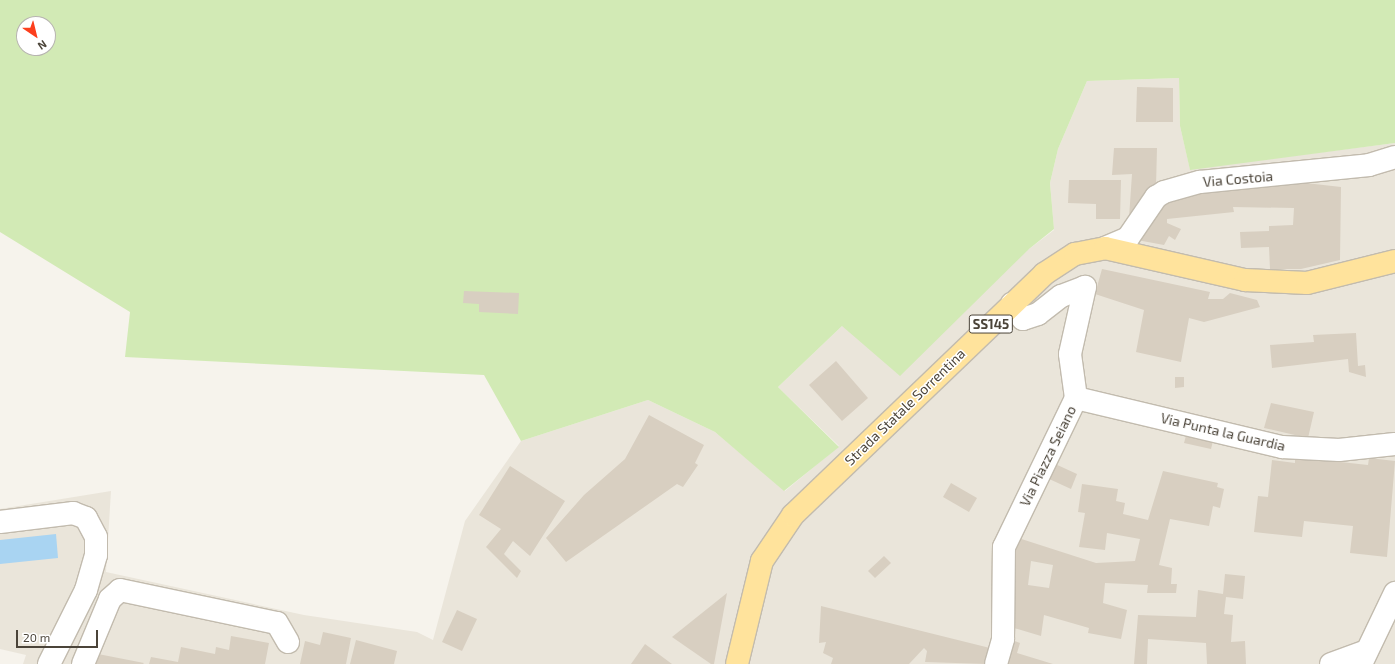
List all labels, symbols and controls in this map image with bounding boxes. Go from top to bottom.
north arrow [16,16,56,56]
text: N [36,38,50,53]
street label: Via Costoia [1202,168,1274,190]
road number: SS145 [968,313,1014,335]
street label: Strada Statale Sorrentina [841,345,969,469]
street label: Via Piazza Seiano [1016,403,1080,509]
street label: Via Punta la Guardia [1159,409,1287,455]
scale bar [18,622,100,648]
text: 20 m [23,630,50,644]

